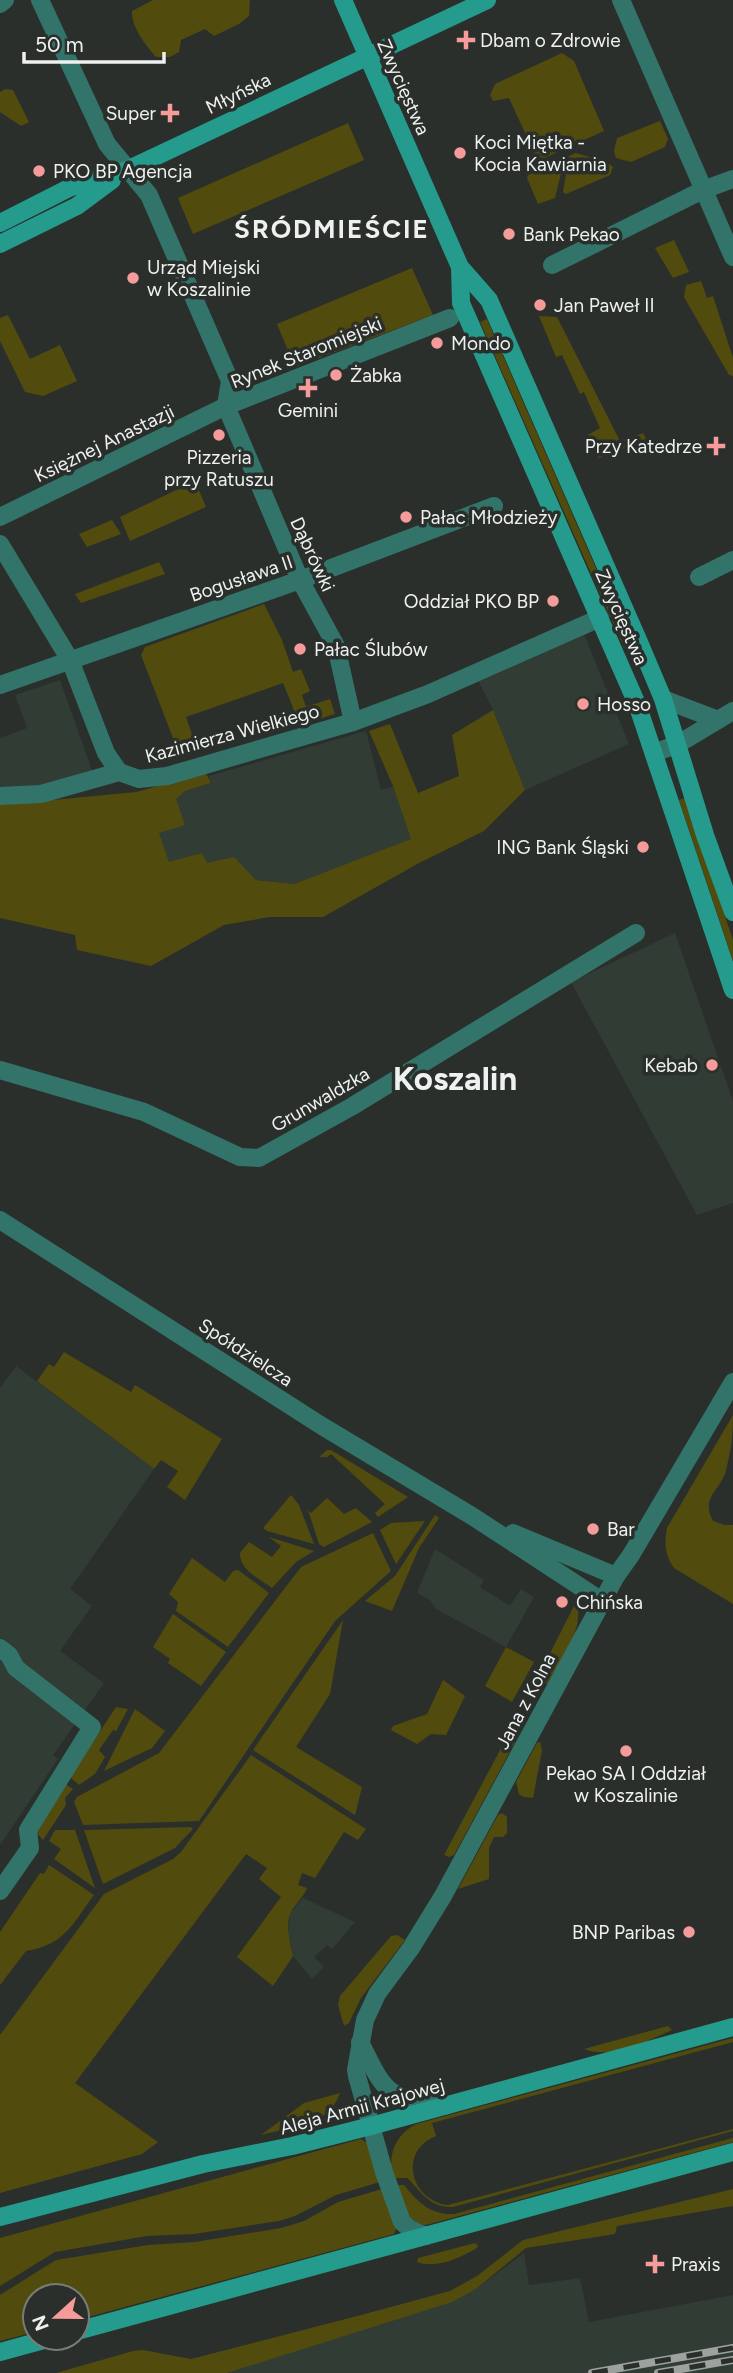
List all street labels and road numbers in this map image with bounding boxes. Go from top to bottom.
street label: Zwycięstwa [372,36,435,139]
street label: Młyńska [202,68,275,119]
street label: Rynek Staromiejski [227,312,385,393]
street label: Księżnej Anastazji [30,400,178,487]
street label: Dąbrówki [285,513,340,595]
street label: Bogusława II [187,550,296,607]
street label: Zwycięstwa [590,566,653,669]
street label: Kazimierza Wielkiego [143,699,322,768]
street label: Grunwaldzka [267,1062,373,1137]
street label: Spółdzielcza [194,1313,297,1391]
street label: Jana z Kolna [491,1649,560,1753]
street label: Aleja Armii Krajowej [277,2073,447,2140]

